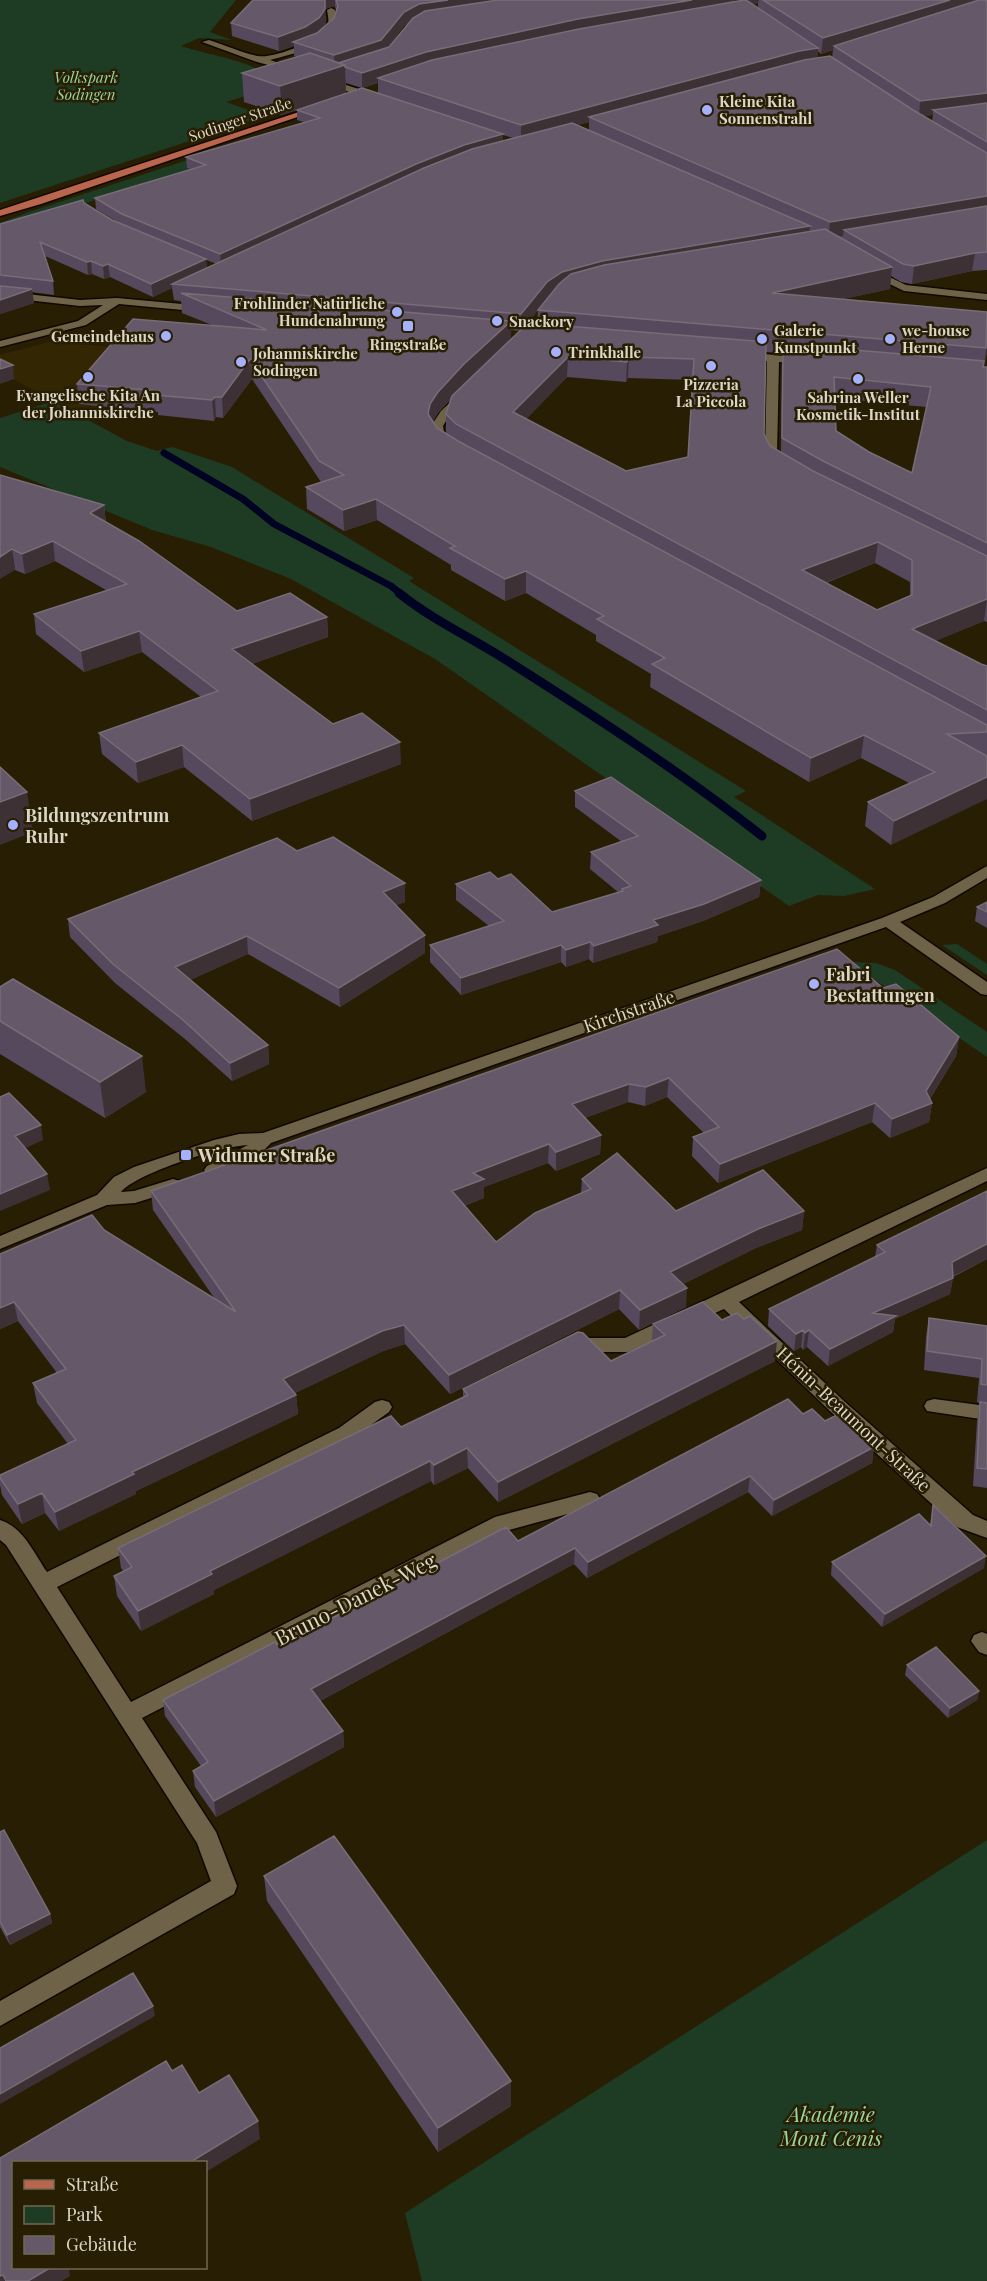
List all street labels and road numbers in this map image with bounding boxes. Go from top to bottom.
street label: Sodinger Straße [186,92,294,146]
street label: Kirchstraße [580,984,678,1038]
street label: Hénin-Beaumont-Straße [772,1341,936,1497]
street label: Bruno-Danek-Weg [269,1545,441,1651]

